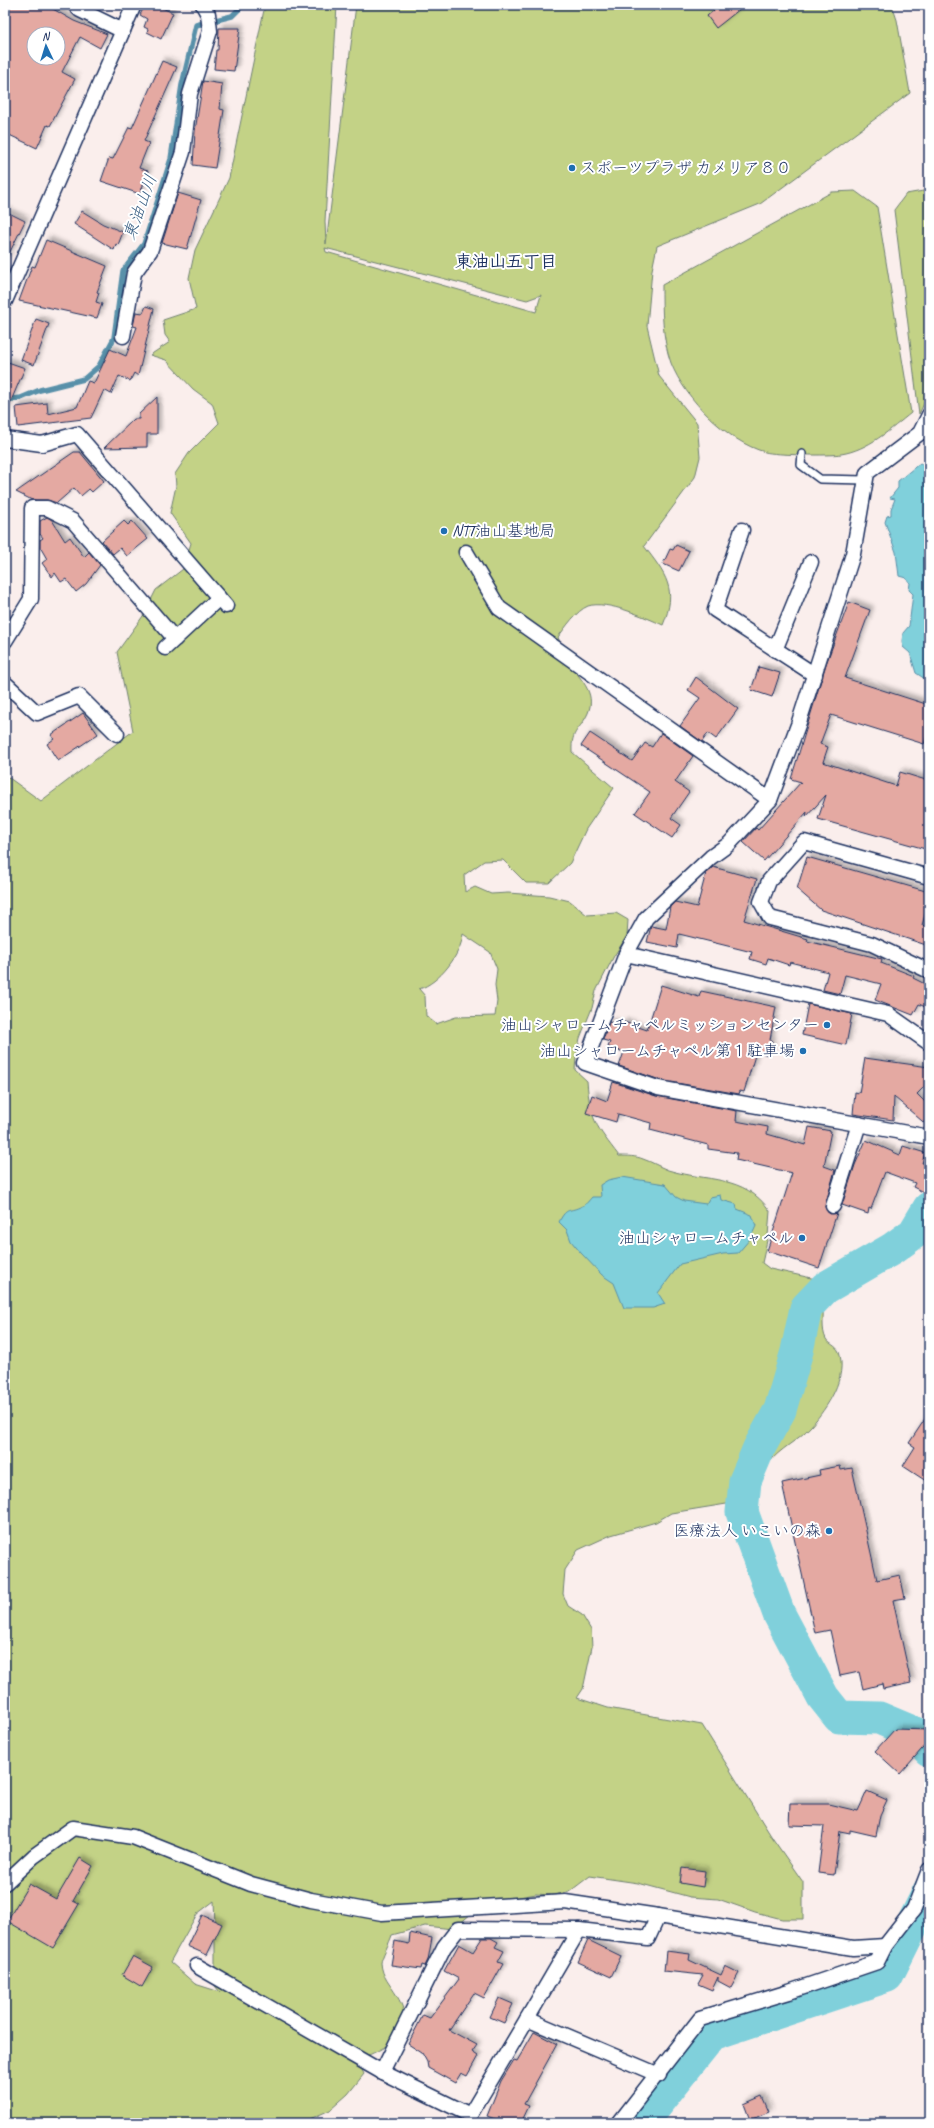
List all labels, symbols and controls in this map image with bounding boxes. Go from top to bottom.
north arrow [26,26,66,66]
text: N [41,29,51,43]
place label: スポーツプラザ カメリア８０ [580,158,792,178]
marker: スポーツプラザ カメリア８０ [567,163,577,173]
water label: 東油山川 [119,171,161,243]
district label: 東油山五丁目 [455,251,557,272]
place label: NTT油山基地局 [452,521,555,541]
marker: NTT油山基地局 [439,526,449,536]
place label: 油山シャロームチャペルミッションセンター [501,1015,819,1035]
marker: 油山シャロームチャペルミッションセンター [822,1020,832,1030]
place label: 油山シャロームチャペル第１駐車場 [540,1041,795,1061]
marker: 油山シャロームチャペル第１駐車場 [798,1046,808,1056]
place label: 油山シャロームチャペル [619,1228,794,1248]
marker: 油山シャロームチャペル [797,1233,807,1243]
place label: 医療法人 いこいの森 [673,1521,821,1541]
marker: 医療法人 いこいの森 [824,1526,834,1536]

